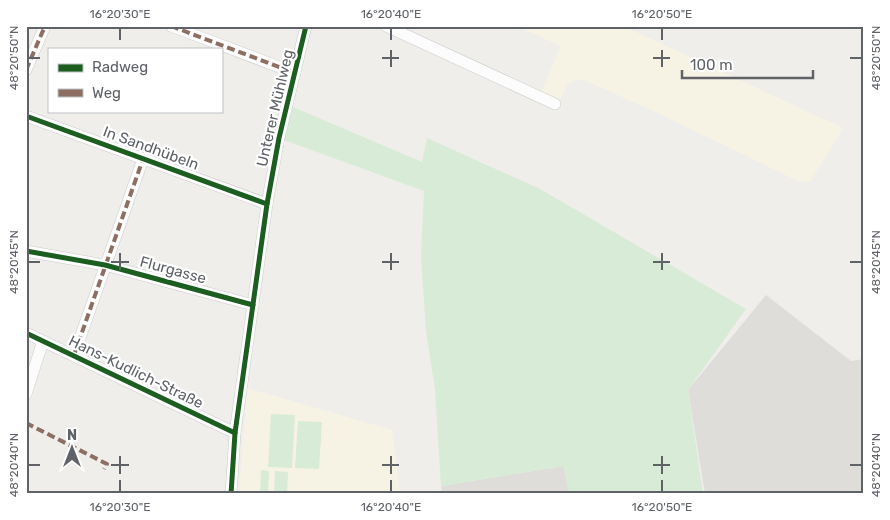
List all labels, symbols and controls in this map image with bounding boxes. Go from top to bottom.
text: 16°20'30"E [90,7,150,21]
text: 16°20'40"E [361,7,421,21]
text: 16°20'50"E [632,7,692,21]
text: 48°20'50"N [7,26,21,90]
text: 48°20'50"N [869,26,883,90]
legend [48,48,222,112]
street label: Unterer Mühlweg [253,48,297,168]
scale bar [682,48,814,80]
text: 100 m [690,56,732,74]
text: Radweg [92,58,148,76]
text: Weg [92,84,121,102]
street label: In Sandhübeln [101,122,201,174]
text: 48°20'45"N [7,230,21,294]
text: 48°20'45"N [869,230,883,294]
street label: Flurgasse [138,253,208,287]
street label: Hans-Kudlich-Straße [66,332,206,412]
north arrow [48,422,98,472]
text: N [67,427,77,444]
text: 48°20'40"N [7,433,21,497]
text: 48°20'40"N [869,433,883,497]
text: 16°20'30"E [90,500,150,514]
text: 16°20'40"E [361,500,421,514]
text: 16°20'50"E [632,500,692,514]

